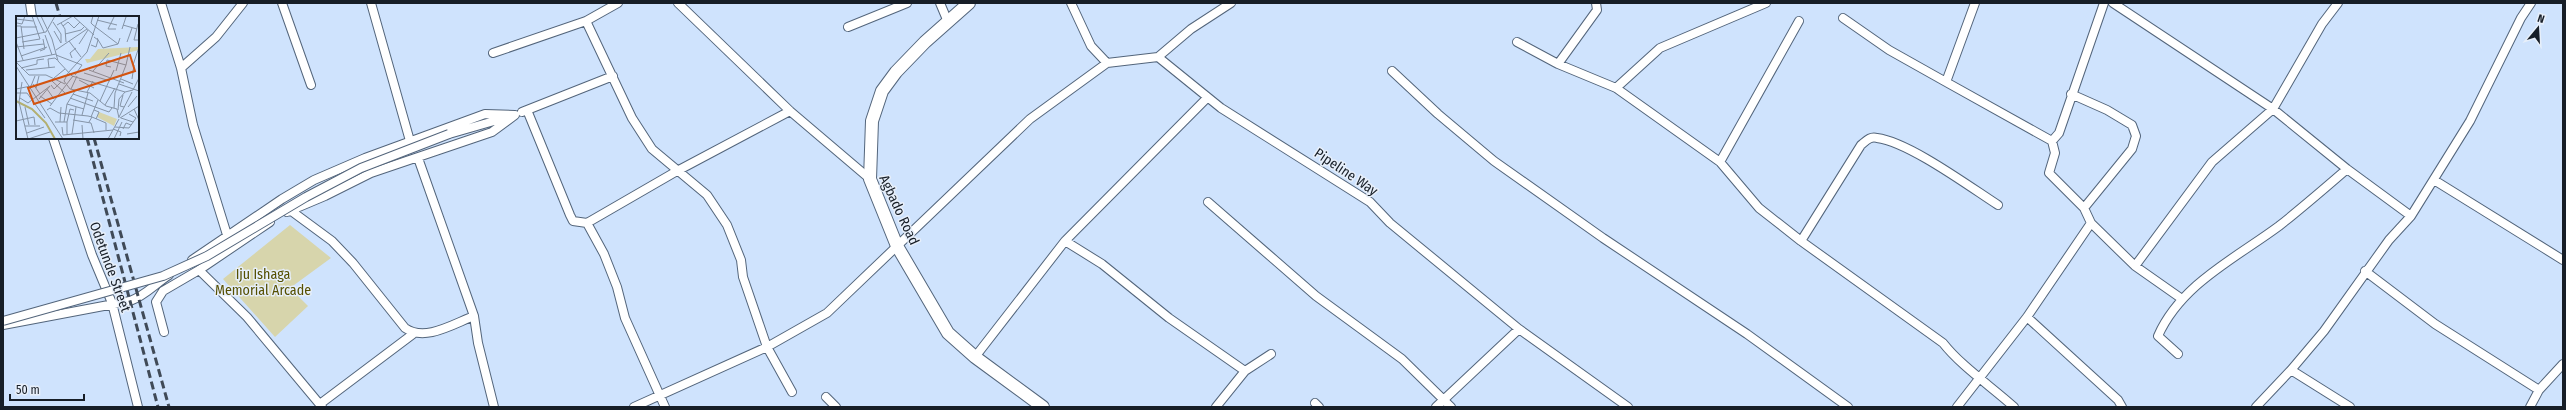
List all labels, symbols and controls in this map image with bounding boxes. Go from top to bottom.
north arrow [2518,8,2558,48]
text: N [2536,12,2546,26]
inset map [16,16,139,139]
street label: Pipeline Way [1311,145,1382,200]
street label: Agbado Road [875,172,923,248]
street label: Odetunde Street [86,220,134,315]
park label: Iju Ishaga Memorial Arcade [215,266,311,299]
scale bar [10,376,84,402]
text: 50 m [16,383,40,397]

